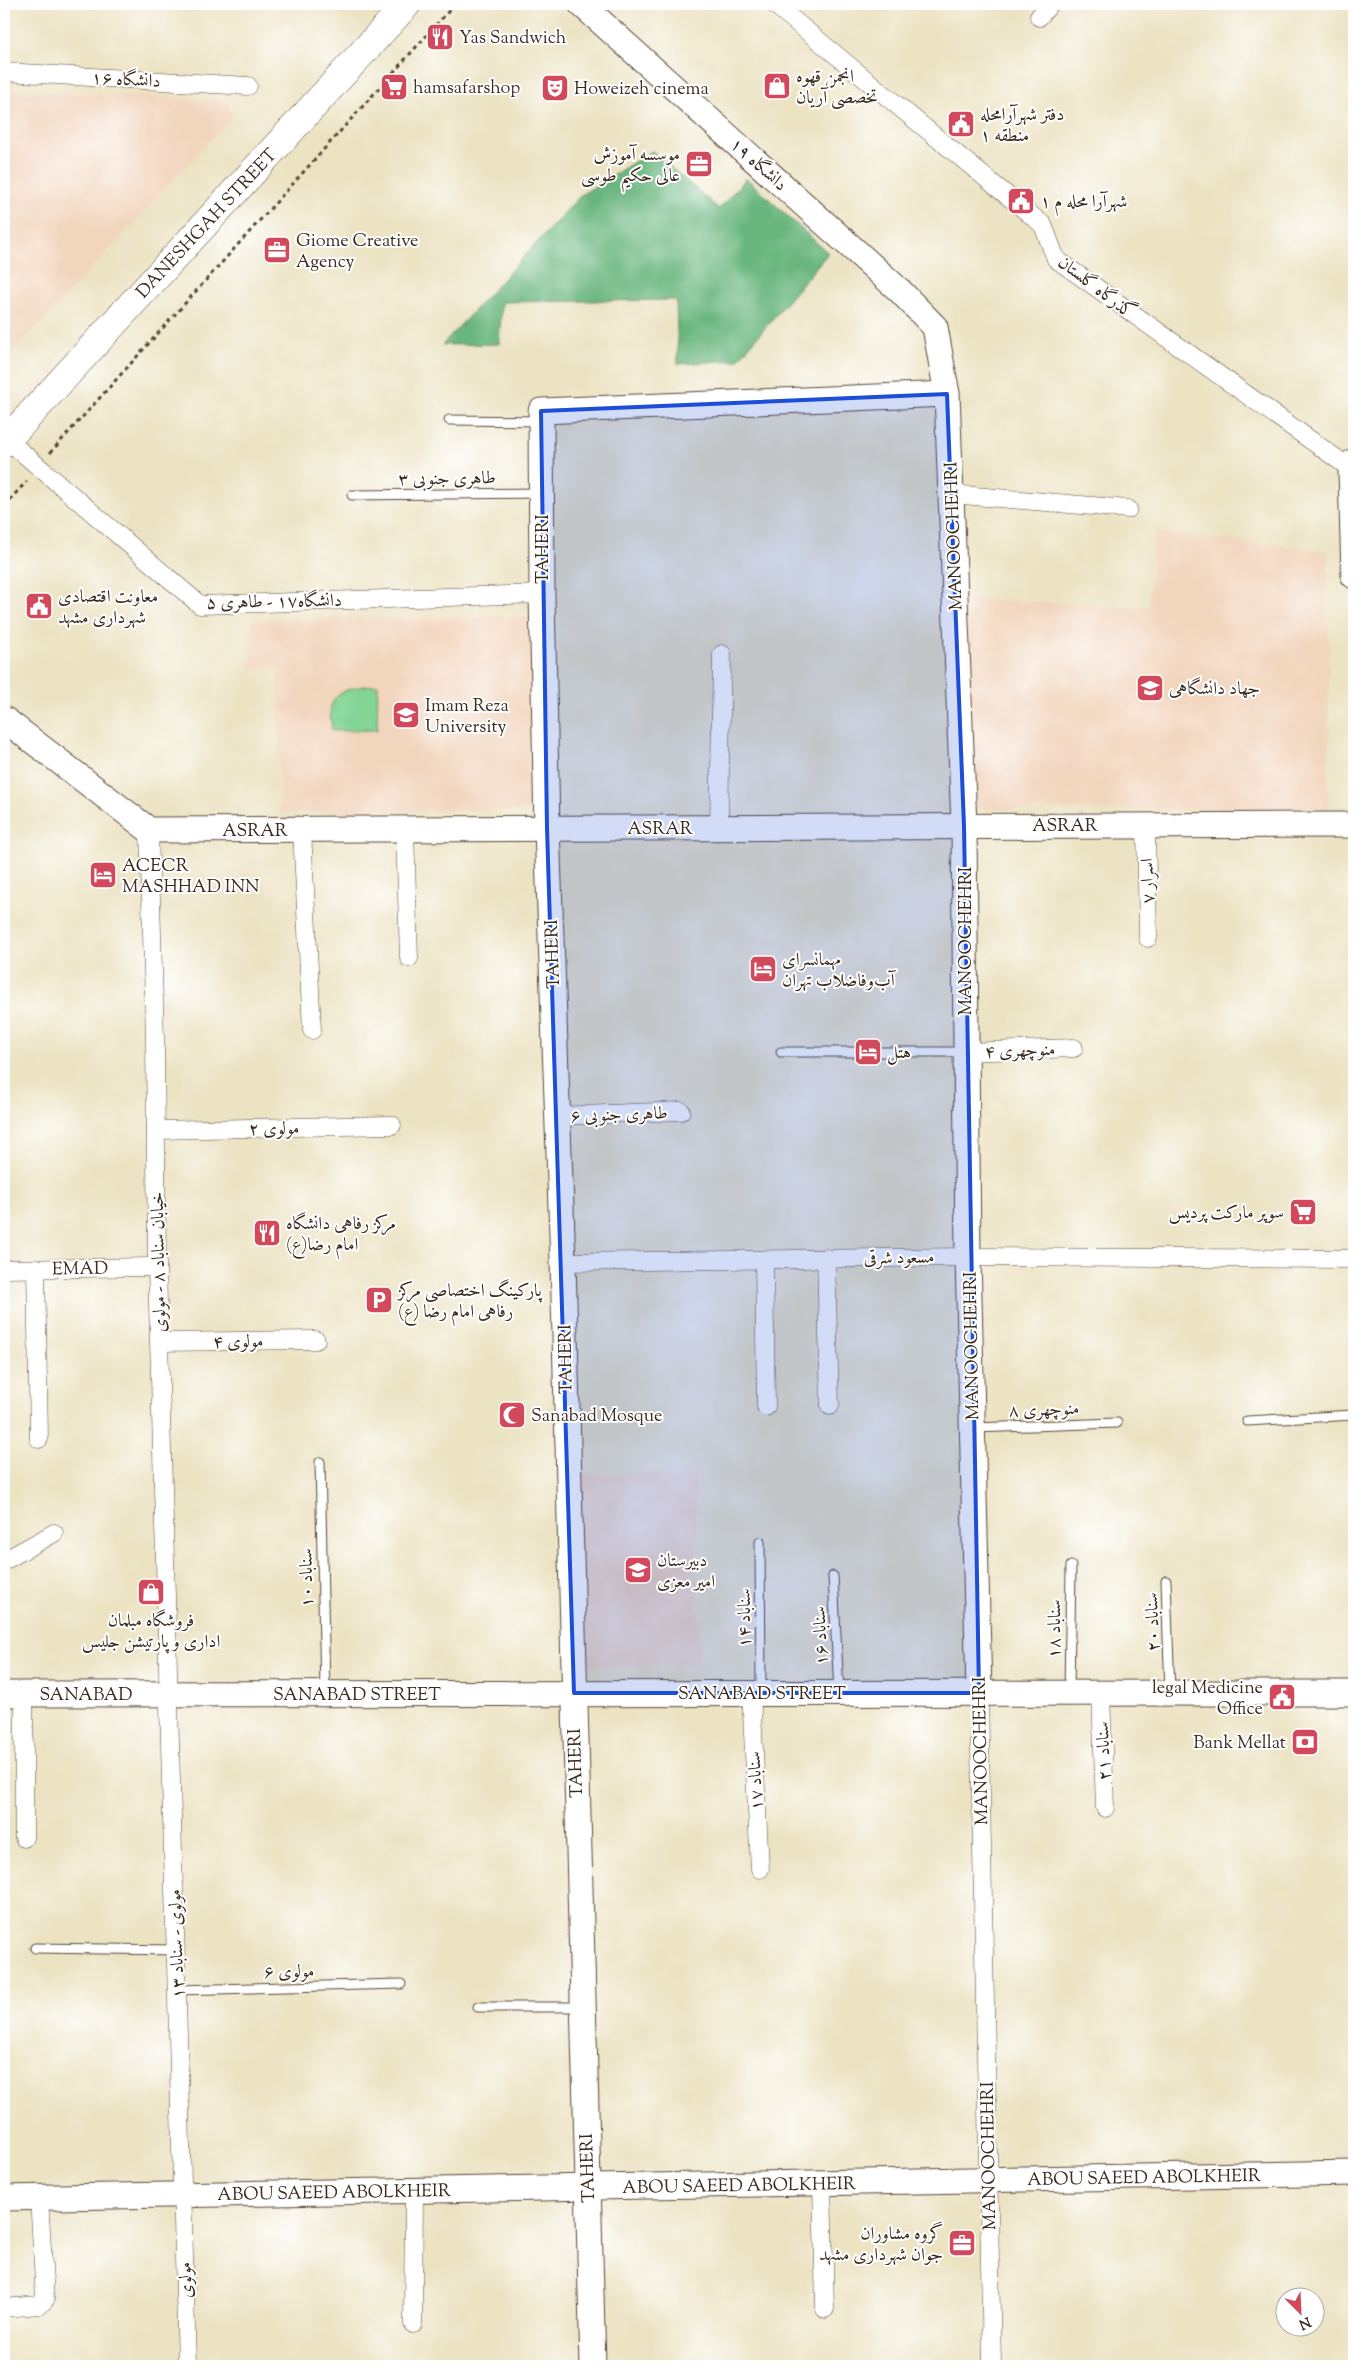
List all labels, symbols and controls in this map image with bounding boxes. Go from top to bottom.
restaurant icon: Yas Sandwich [425,22,455,52]
place label: Yas Sandwich [459,26,567,52]
street label: دانشگاه ۱۶ [91,65,161,96]
place label: انجمن قهوه تخصصی آریان [796,65,878,112]
shop icon: انجمن قهوه تخصصی آریان [762,71,792,101]
supermarket icon: hamsafarshop [379,72,409,102]
theatre icon: Howeizeh cinema [540,73,570,103]
place label: hamsafarshop [413,76,520,102]
place label: Howeizeh cinema [574,77,709,103]
place label: دفتر شهرآرامحله منطقه ۱ [980,103,1064,150]
public building icon: دفتر شهرآرامحله منطقه ۱ [946,109,976,139]
street label: دانشگاه ۱۹ [723,132,793,198]
street label: DANESHGAH STREET [131,143,284,305]
place label: موسسه آموزش عالی حکیم طوسی [581,143,680,193]
office icon: موسسه آموزش عالی حکیم طوسی [684,149,714,179]
public building icon: شهرآرا محله م ۱ [1006,186,1036,216]
place label: شهرآرا محله م ۱ [1040,190,1127,217]
place label: Giome Creative Agency [296,229,419,276]
office icon: Giome Creative Agency [262,235,292,265]
street label: گذرگاه گلستان [1051,249,1141,326]
street label: MANOOCHEHRI [939,461,971,611]
street label: طاهری جنوبی ۳ [398,466,496,494]
street label: TAHERI [531,514,557,584]
place label: معاونت اقتصادی شهرداری مشهد [58,585,158,632]
street label: دانشگاه۱۷ - طاهری ۵ [206,588,342,617]
public building icon: معاونت اقتصادی شهرداری مشهد [24,591,54,621]
school or university icon: جهاد دانشگاهی [1135,673,1165,703]
place label: جهاد دانشگاهی [1169,676,1260,703]
place label: Imam Reza University [425,694,509,741]
school or university icon: Imam Reza University [391,700,421,730]
street label: ASRAR [1032,814,1098,840]
street label: ASRAR [627,817,693,843]
street label: ASRAR [222,819,288,845]
place label: ACECR MASHHAD INN [122,854,259,901]
street label: اسرار ۷ [1136,858,1162,904]
hotel icon: ACECR MASHHAD INN [88,860,118,890]
street label: MANOOCHEHRI [954,866,980,1015]
street label: TAHERI [540,919,568,989]
place label: مهمانسرای آب‌و‌فاضلاب تهران [782,948,897,995]
hotel icon: مهمانسرای آب‌و‌فاضلاب تهران [748,954,778,984]
hotel icon: هتل [853,1037,883,1067]
street label: منوچهری ۴ [984,1038,1056,1066]
place label: هتل [887,1041,911,1067]
street label: طاهری جنوبی ۶ [570,1101,668,1131]
street label: مولوی ۲ [248,1117,300,1143]
street label: خیابان سناباد ۸ - مولوی [146,1191,174,1333]
supermarket icon: سوپر مارکت پردیس [1288,1197,1318,1227]
place label: سوپر مارکت پردیس [1169,1201,1284,1227]
place label: مرکز رفاهی دانشگاه امام رضا(ع) [286,1211,396,1260]
restaurant icon: مرکز رفاهی دانشگاه امام رضا(ع) [252,1218,282,1248]
street label: مسعود شرقی [863,1245,935,1273]
street label: EMAD [52,1257,108,1283]
street label: MANOOCHEHRI [959,1271,987,1421]
place label: پارکینگ اختصاصی مرکز رفاهی امام رضا (ع) [396,1278,543,1327]
parking icon: پارکینگ اختصاصی مرکز رفاهی امام رضا (ع) [364,1285,394,1315]
street label: TAHERI [553,1324,581,1394]
street label: مولوی ۴ [212,1330,264,1356]
street label: منوچهری ۸ [1008,1397,1080,1425]
mosque icon: Sanabad Mosque [497,1400,527,1430]
place label: Sanabad Mosque [531,1404,663,1430]
street label: سناباد ۱۰ [294,1548,322,1608]
place label: دبیرستان امیر معزی [657,1549,715,1596]
school or university icon: دبیرستان امیر معزی [623,1555,653,1585]
shop icon: فروشگاه مبلمان اداری و پارتیشن جلیس [136,1577,166,1607]
street label: سناباد ۱۴ [733,1588,759,1648]
street label: سناباد ۲۰ [1140,1592,1168,1652]
street label: سناباد ۱۸ [1042,1599,1070,1659]
street label: سناباد ۱۶ [807,1606,837,1666]
place label: فروشگاه مبلمان اداری و پارتیشن جلیس [82,1608,220,1656]
street label: MANOOCHEHRI [968,1676,996,1826]
place label: legal Medicine Office [1152,1676,1263,1723]
street label: SANABAD STREET [678,1682,846,1708]
public building icon: legal Medicine Office [1267,1682,1297,1712]
street label: SANABAD [39,1683,133,1709]
street label: SANABAD STREET [273,1683,441,1709]
street label: سناباد ۲۱ [1091,1721,1119,1781]
bank icon: Bank Mellat [1290,1727,1320,1757]
street label: TAHERI [563,1728,591,1798]
place label: Bank Mellat [1193,1731,1286,1757]
street label: سناباد ۱۷ [742,1751,772,1811]
street label: مولوی - سناباد ۱۳ [163,1889,193,1999]
street label: مولوی ۶ [263,1960,315,1986]
street label: MANOOCHEHRI [976,2081,1004,2231]
street label: TAHERI [575,2133,603,2203]
street label: ABOU SAEED ABOLKHEIR [1027,2164,1261,2194]
street label: ABOU SAEED ABOLKHEIR [622,2172,856,2202]
street label: ABOU SAEED ABOLKHEIR [217,2179,451,2209]
place label: گروه مشاوران جوان شهرداری مشهد [819,2221,943,2269]
office icon: گروه مشاوران جوان شهرداری مشهد [947,2228,977,2258]
street label: مولوی [173,2261,201,2299]
north arrow [1276,2288,1326,2338]
text: N [1295,2311,1314,2333]

